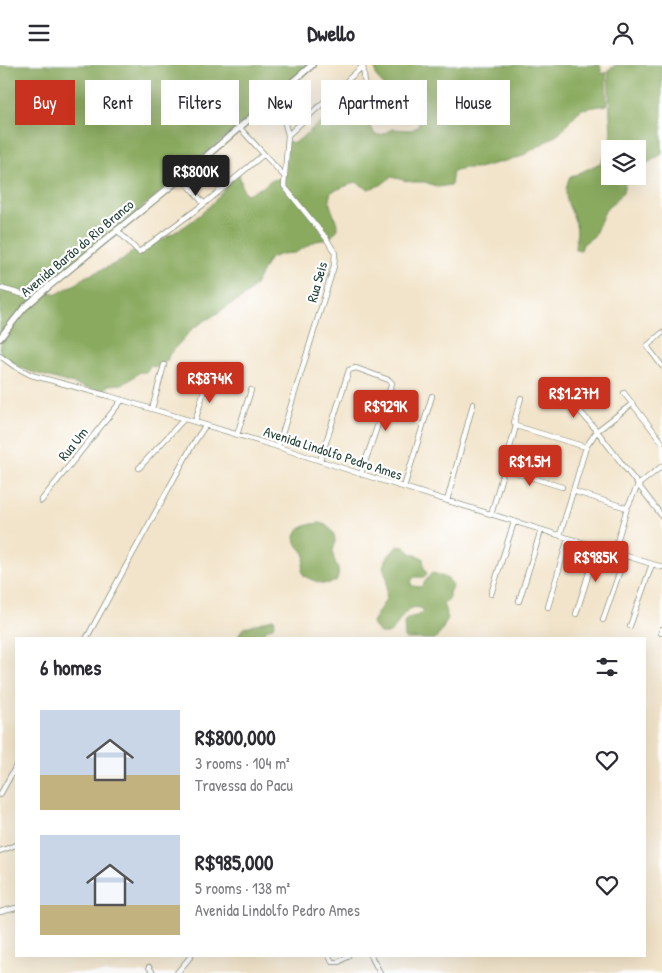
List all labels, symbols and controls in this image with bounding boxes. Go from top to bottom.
text: Dwello [307,18,355,48]
icon: menu [25,19,53,47]
icon: person [609,19,637,47]
chip: Buy [15,80,75,125]
chip: Rent [85,80,151,125]
chip: Filters [161,80,239,125]
chip: New [249,80,311,125]
chip: Apartment [321,80,427,125]
chip: House [437,80,510,125]
map controls [601,140,646,185]
button: layers [601,140,646,185]
pin: R$800K [155,155,237,197]
text: R$800K [173,160,219,182]
street label: Avenida Barão do Rio Branco [16,194,137,301]
street label: Rua Seis [302,259,331,304]
pin: R$874K [169,361,251,404]
text: R$874K [188,367,232,389]
pin: R$1.27M [528,377,620,419]
text: R$1.27M [549,382,599,404]
pin: R$929K [345,389,427,432]
text: R$929K [365,395,407,417]
street label: Avenida Lindolfo Pedro Ames [262,421,405,484]
street label: Rua Um [53,423,92,464]
pin: R$1.5M [489,445,571,487]
text: R$1.5M [510,450,550,472]
pin: R$985K [555,541,637,583]
text: R$985K [574,546,618,568]
text: 6 homes [40,653,101,682]
icon: filters [593,653,621,681]
text: R$800,000 [195,723,276,752]
icon: home [80,730,140,790]
icon: heart [593,746,621,774]
text: 3 rooms · 104 m² [195,752,290,774]
text: Travessa do Pacu [195,774,293,796]
text: R$985,000 [195,848,273,877]
icon: home [80,855,140,915]
icon: heart [593,871,621,899]
text: 5 rooms · 138 m² [195,877,290,899]
text: Avenida Lindolfo Pedro Ames [195,899,360,921]

